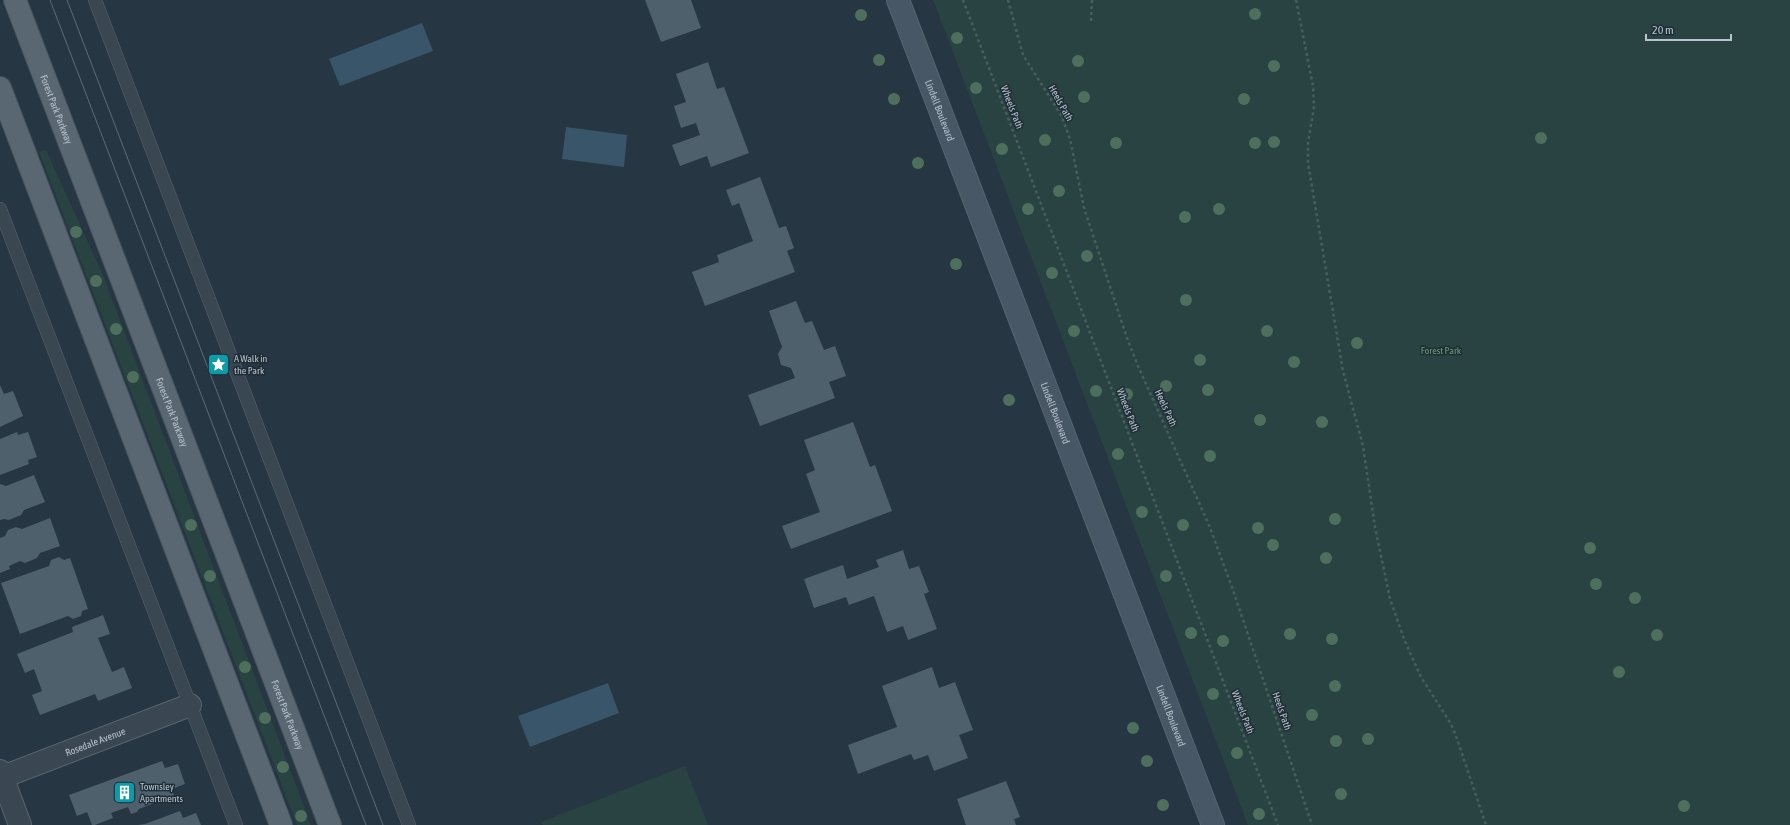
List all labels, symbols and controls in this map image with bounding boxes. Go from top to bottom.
scale bar [1646,16,1731,42]
text: 20 m [1652,23,1674,37]
street label: Forest Park Parkway [39,73,75,146]
street label: Lindell Boulevard [923,78,957,143]
street label: Heels Path [1047,83,1075,123]
street label: Wheels Path [999,84,1025,130]
park label: Forest Park [1421,345,1462,356]
place icon: A Walk in the Park [206,351,232,377]
place label: A Walk in the Park [234,353,268,376]
street label: Forest Park Parkway [154,376,191,448]
street label: Lindell Boulevard [1039,381,1072,445]
street label: Wheels Path [1115,387,1141,433]
street label: Heels Path [1153,388,1179,428]
street label: Forest Park Parkway [270,678,306,751]
street label: Lindell Boulevard [1155,683,1188,748]
street label: Wheels Path [1230,689,1256,735]
street label: Heels Path [1270,691,1294,732]
street label: Rosedale Avenue [64,725,127,758]
building icon: Townsley Apartments [112,779,138,805]
place label: Townsley Apartments [140,781,183,804]

